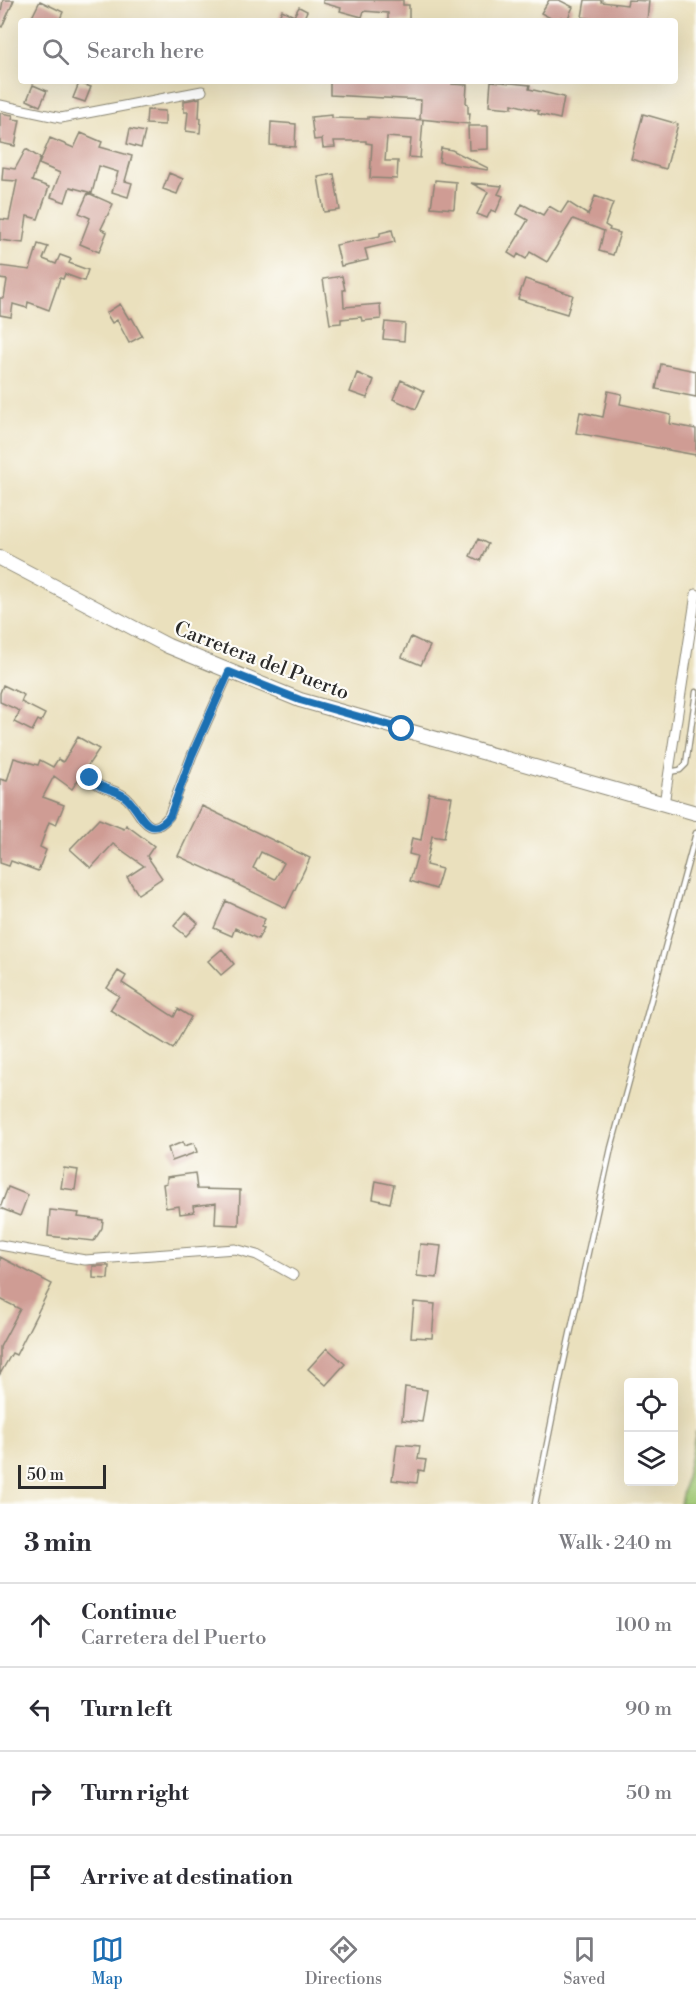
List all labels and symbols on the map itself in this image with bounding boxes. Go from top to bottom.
street label: Carretera del Puerto [170,617,352,706]
route start [388,715,414,741]
route end [76,764,102,790]
scale bar [18,1462,106,1490]

